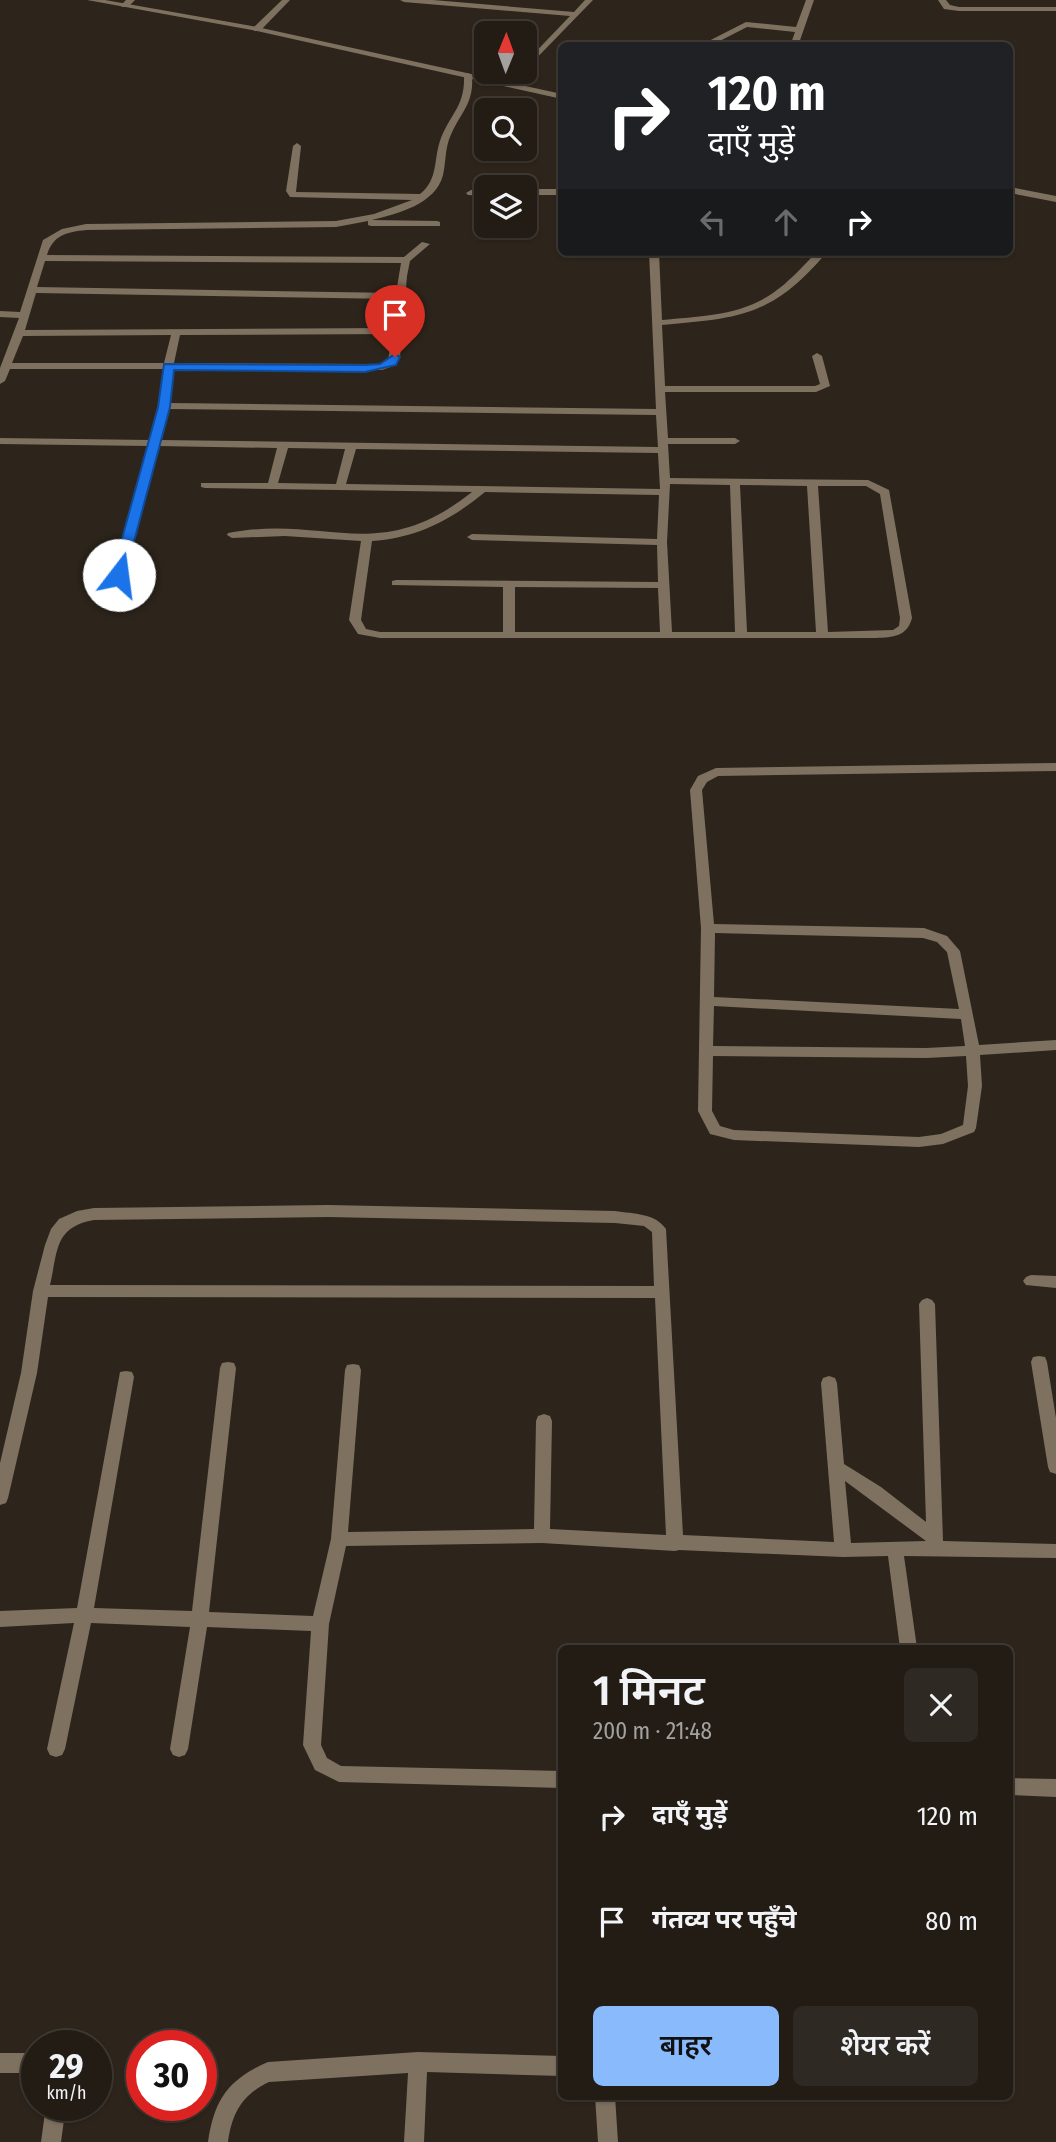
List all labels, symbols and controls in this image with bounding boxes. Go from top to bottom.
north arrow [474,21,537,84]
map controls [474,21,537,238]
text: 120 m [708,64,826,123]
icon: right [593,70,684,161]
button: search [474,98,537,161]
text: दाएँ मुड़ें [708,124,795,162]
button: layers [474,175,537,238]
icon: left [694,203,732,241]
icon: ahead [767,203,805,241]
icon: right [840,203,878,241]
pin [365,285,425,357]
icon: arrive [376,296,414,334]
position arrow [82,538,156,612]
text: 1 मिनट [593,1666,705,1716]
button: close [904,1668,978,1742]
text: 200 m · 21:48 [593,1717,712,1745]
icon: right [593,1798,631,1836]
text: दाएँ मुड़ें [652,1799,727,1830]
text: 120 m [917,1801,978,1832]
icon: arrive [593,1903,631,1941]
text: गंतव्य पर पहुँचे [652,1904,796,1935]
text: 80 m [925,1906,978,1937]
button: बाहर [593,2006,779,2086]
button: शेयर करें [793,2006,978,2086]
speed limit sign: 30 [126,2030,217,2121]
text: 29 [49,2045,84,2087]
text: km/h [46,2082,87,2104]

